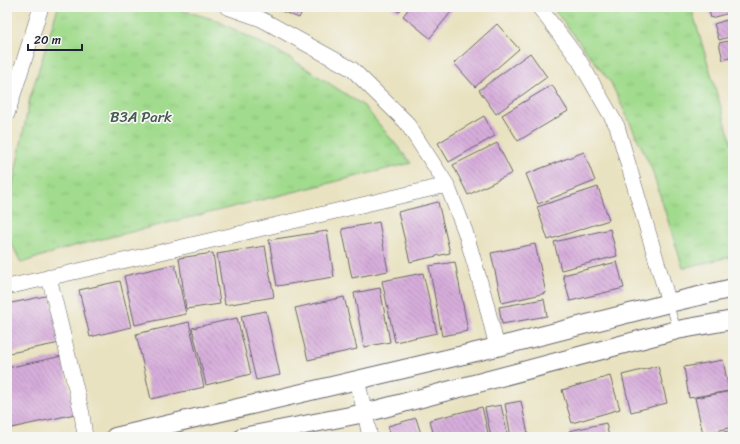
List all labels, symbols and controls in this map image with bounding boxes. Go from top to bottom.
scale bar [28,26,82,52]
text: 20 m [34,29,61,51]
park label: B3A Park [110,104,172,130]

